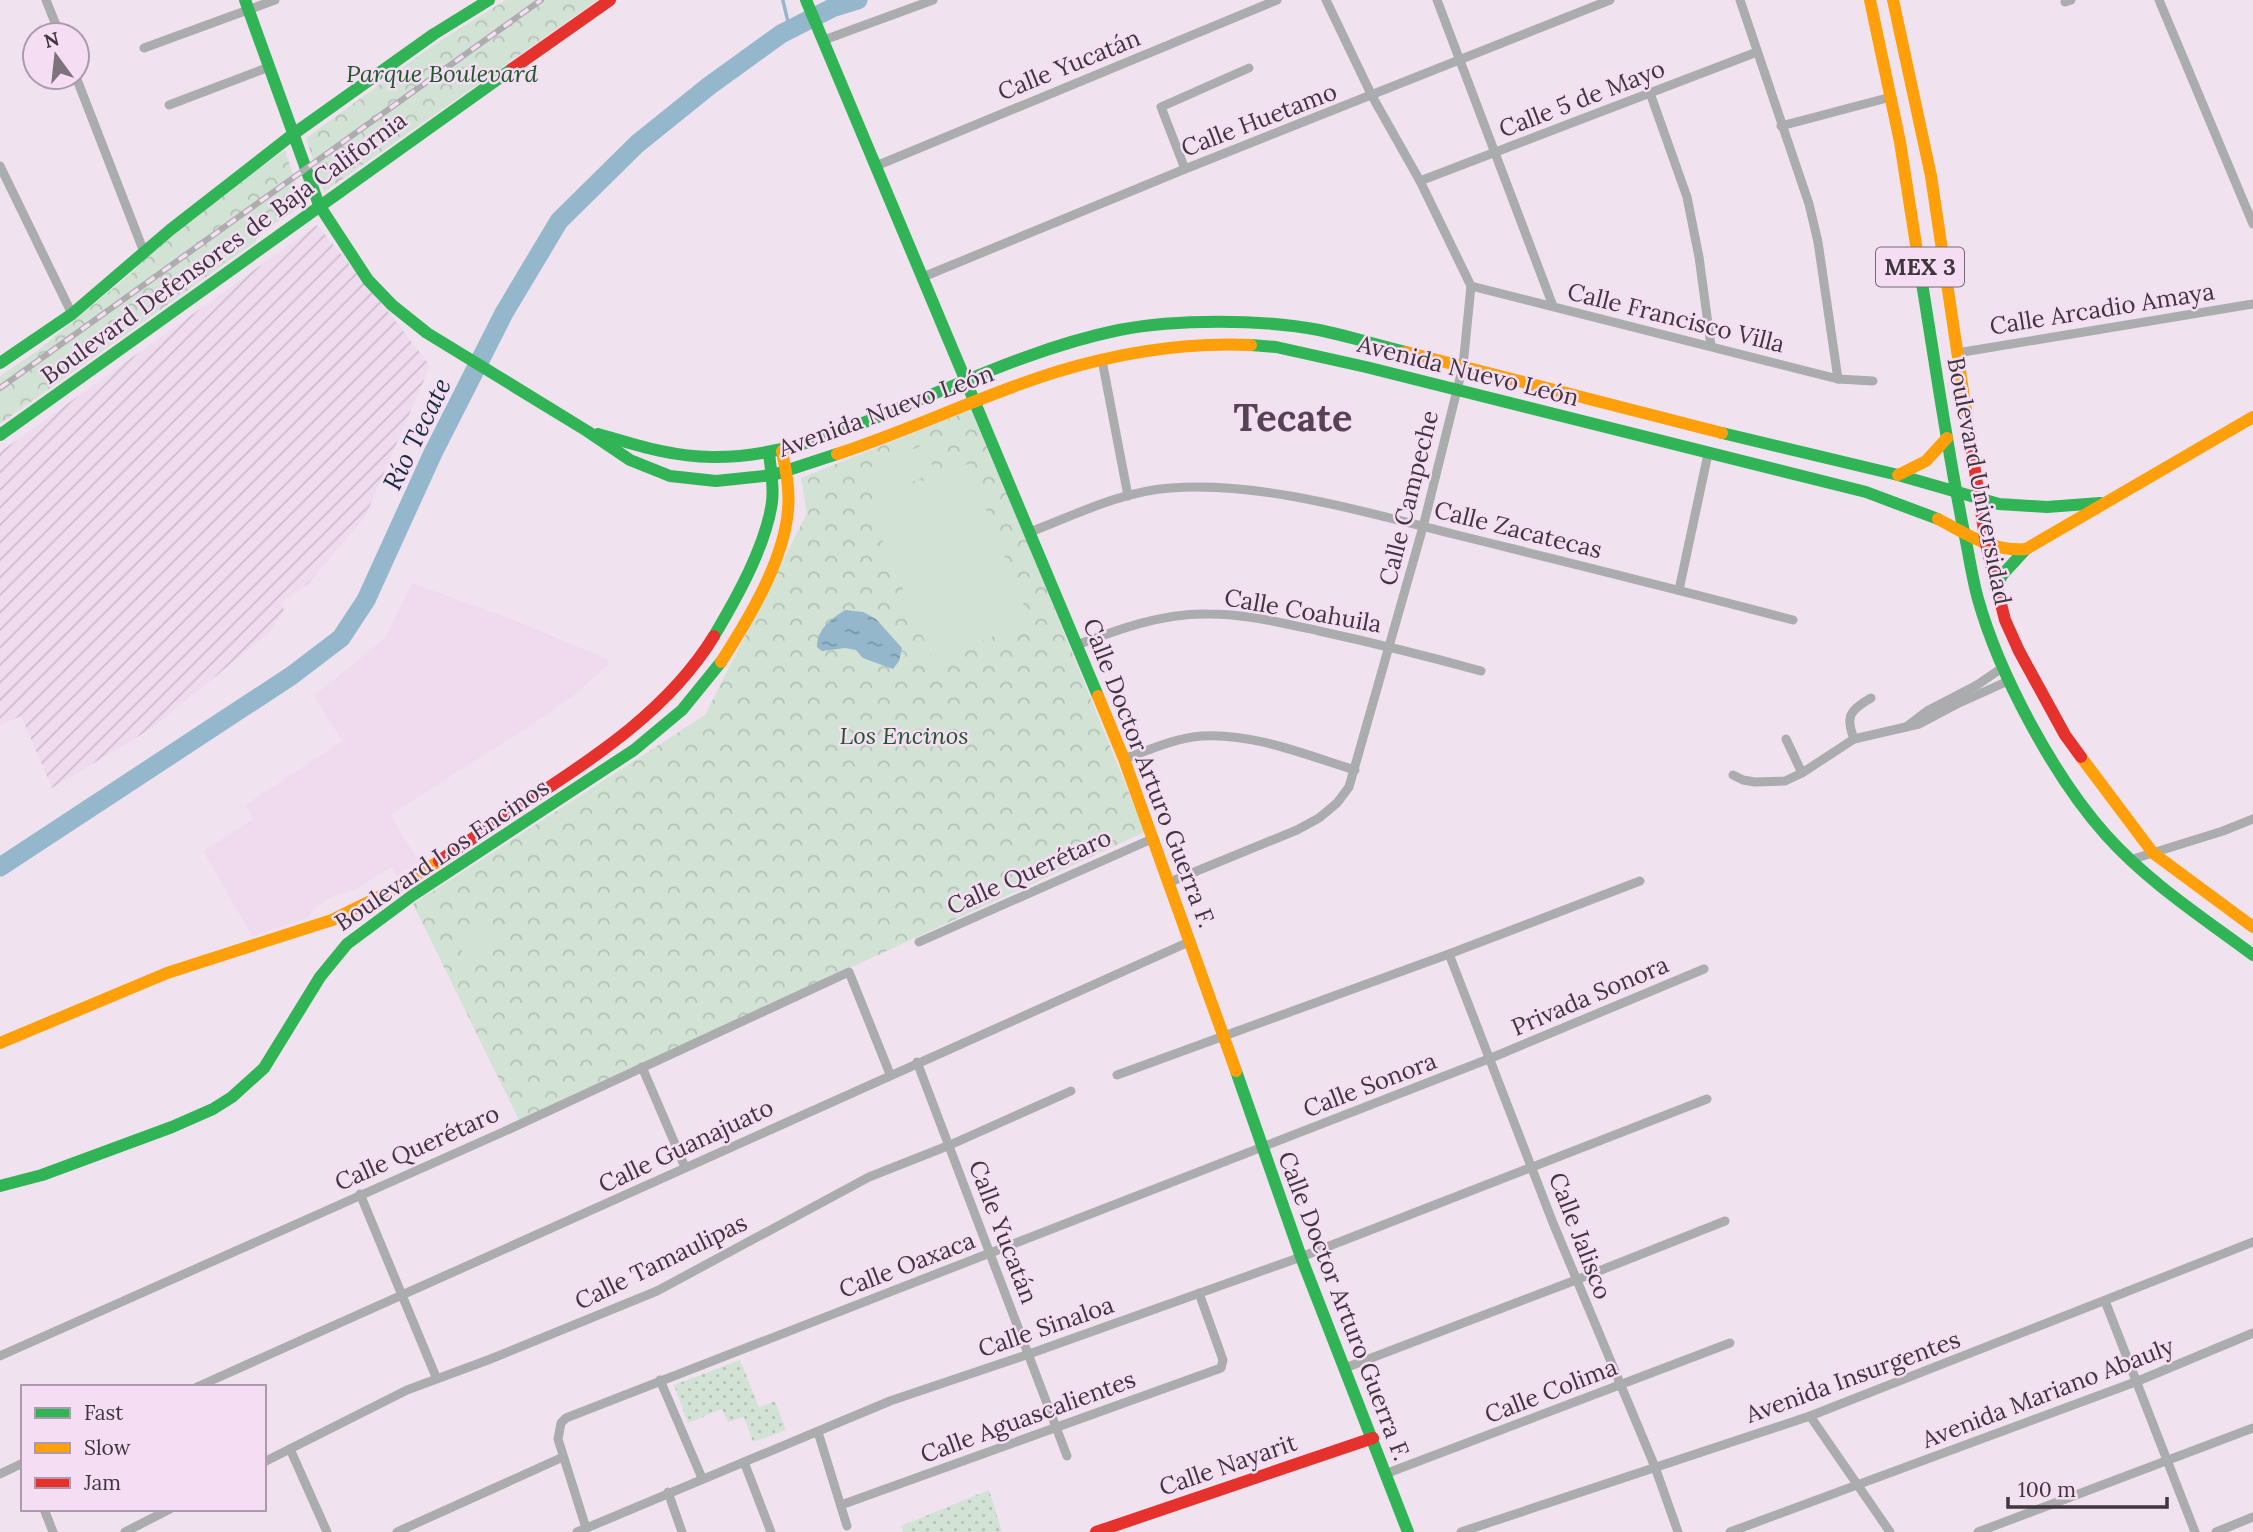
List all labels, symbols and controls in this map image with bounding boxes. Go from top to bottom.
north arrow [21,21,91,91]
street label: Calle Yucatán [993,22,1145,107]
text: N [41,26,62,53]
street label: Calle 5 de Mayo [1494,53,1669,144]
park label: Parque Boulevard [346,58,539,89]
street label: Calle Huetamo [1177,76,1341,163]
street label: Boulevard Defensores de Baja California [35,104,413,391]
road number: MEX 3 [1876,248,1964,286]
street label: Calle Arcadio Amaya [1987,275,2216,342]
street label: Calle Francisco Villa [1564,276,1788,359]
street label: Avenida Nuevo León [1353,328,1582,413]
street label: Boulevard Universidad [1940,354,2019,607]
street label: Avenida Nuevo León [773,357,998,464]
water label: Río Tecate [375,372,458,495]
district label: Tecate [1234,393,1352,441]
street label: Calle Campeche [1372,407,1445,589]
street label: Calle Zacatecas [1431,494,1605,565]
street label: Calle Coahuila [1222,581,1384,640]
street label: Calle Doctor Arturo Guerra F. [1076,614,1223,932]
park label: Los Encinos [839,720,969,751]
street label: Boulevard Los Encinos [329,771,555,938]
street label: Calle Querétaro [942,821,1116,922]
street label: Privada Sonora [1506,948,1673,1043]
street label: Calle Sonora [1299,1045,1441,1124]
street label: Calle Guanajuato [593,1091,778,1200]
street label: Calle Querétaro [330,1097,504,1198]
street label: Calle Doctor Arturo Guerra F. [1271,1147,1418,1465]
street label: Calle Yucatán [962,1156,1045,1308]
street label: Calle Jalisco [1542,1168,1619,1304]
street label: Calle Tamaulipas [570,1206,752,1317]
street label: Calle Oaxaca [834,1224,979,1305]
street label: Calle Sinaloa [974,1289,1118,1364]
street label: Avenida Insurgentes [1740,1323,1964,1430]
street label: Avenida Mariano Abauly [1917,1330,2178,1455]
street label: Calle Colima [1480,1351,1621,1430]
street label: Calle Aguascalientes [916,1363,1140,1470]
legend [21,1385,266,1511]
text: Fast [84,1399,124,1426]
street label: Calle Nayarit [1155,1426,1301,1503]
text: Slow [84,1434,131,1461]
scale bar [2008,1466,2167,1510]
text: Jam [83,1469,121,1496]
text: 100 m [2018,1476,2076,1503]

